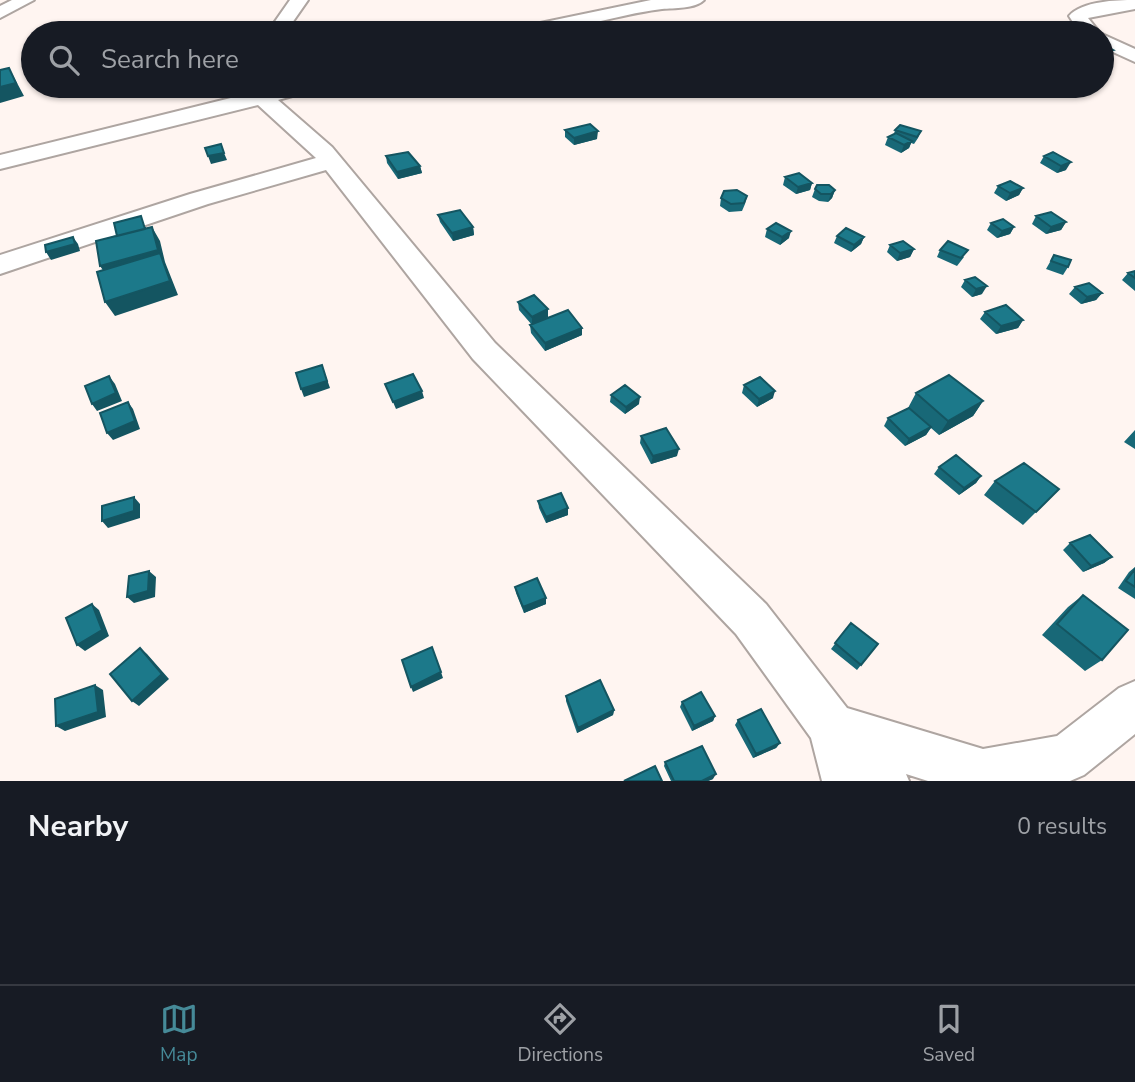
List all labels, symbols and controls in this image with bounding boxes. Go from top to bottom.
search box [21,21,1114,98]
icon: search [45,41,83,79]
text: Search here [101,42,239,77]
text: Nearby [28,806,128,847]
text: 0 results [1017,811,1107,842]
tab: Map [160,1000,198,1068]
tab: Directions [517,1000,603,1068]
tab: Saved [923,1000,975,1068]

